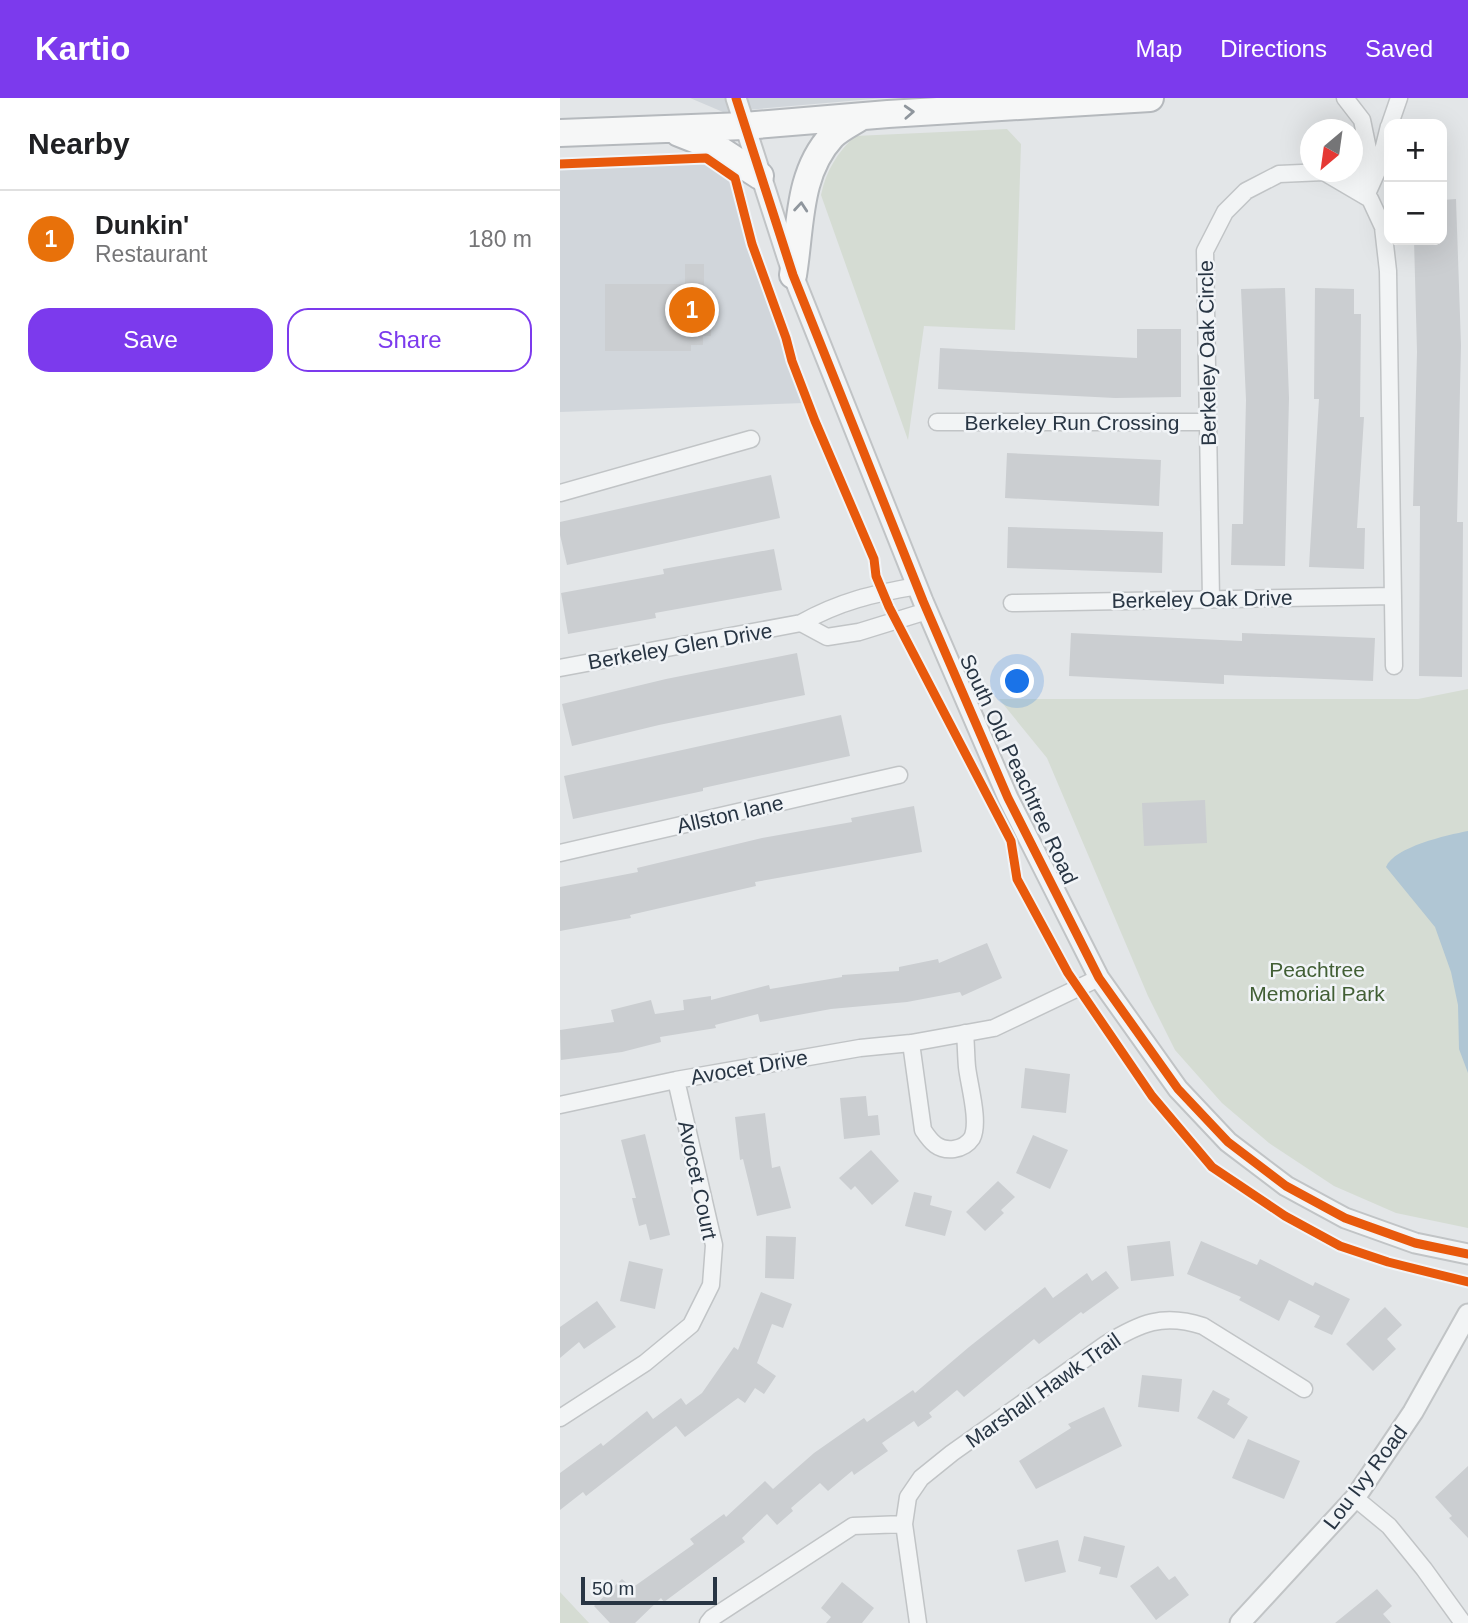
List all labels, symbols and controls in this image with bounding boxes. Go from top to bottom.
text: Kartio [35,30,130,67]
text: Map [1136,35,1182,62]
text: Directions [1220,35,1327,62]
text: Saved [1365,35,1433,62]
one-way arrow [904,105,915,120]
north arrow [1300,119,1363,182]
map controls [1384,119,1447,245]
button: + [1384,119,1447,182]
text: Nearby [28,127,130,160]
button: − [1384,182,1447,245]
one-way arrow [794,201,809,213]
text: Dunkin' [95,210,189,240]
text: 1 [45,226,57,252]
text: 180 m [468,226,532,252]
text: Restaurant [95,241,208,267]
street label: Berkeley Oak Circle [1194,260,1220,446]
pin: 1 [669,284,715,336]
button: Save [28,308,273,372]
button: Share [287,308,532,372]
street label: Berkeley Run Crossing [965,411,1179,434]
street label: Berkeley Oak Drive [1111,586,1293,612]
street label: Berkeley Glen Drive [586,618,774,674]
street label: South Old Peachtree Road [956,650,1082,888]
your location [1000,664,1034,698]
street label: Allston lane [675,791,785,837]
park label: Peachtree Memorial Park [1249,958,1385,1005]
street label: Avocet Drive [689,1045,809,1089]
street label: Avocet Court [674,1118,722,1242]
street label: Marshall Hawk Trail [961,1328,1125,1452]
street label: Lou Ivy Road [1319,1421,1411,1533]
scale bar [581,1574,718,1606]
text: 50 m [592,1578,634,1599]

